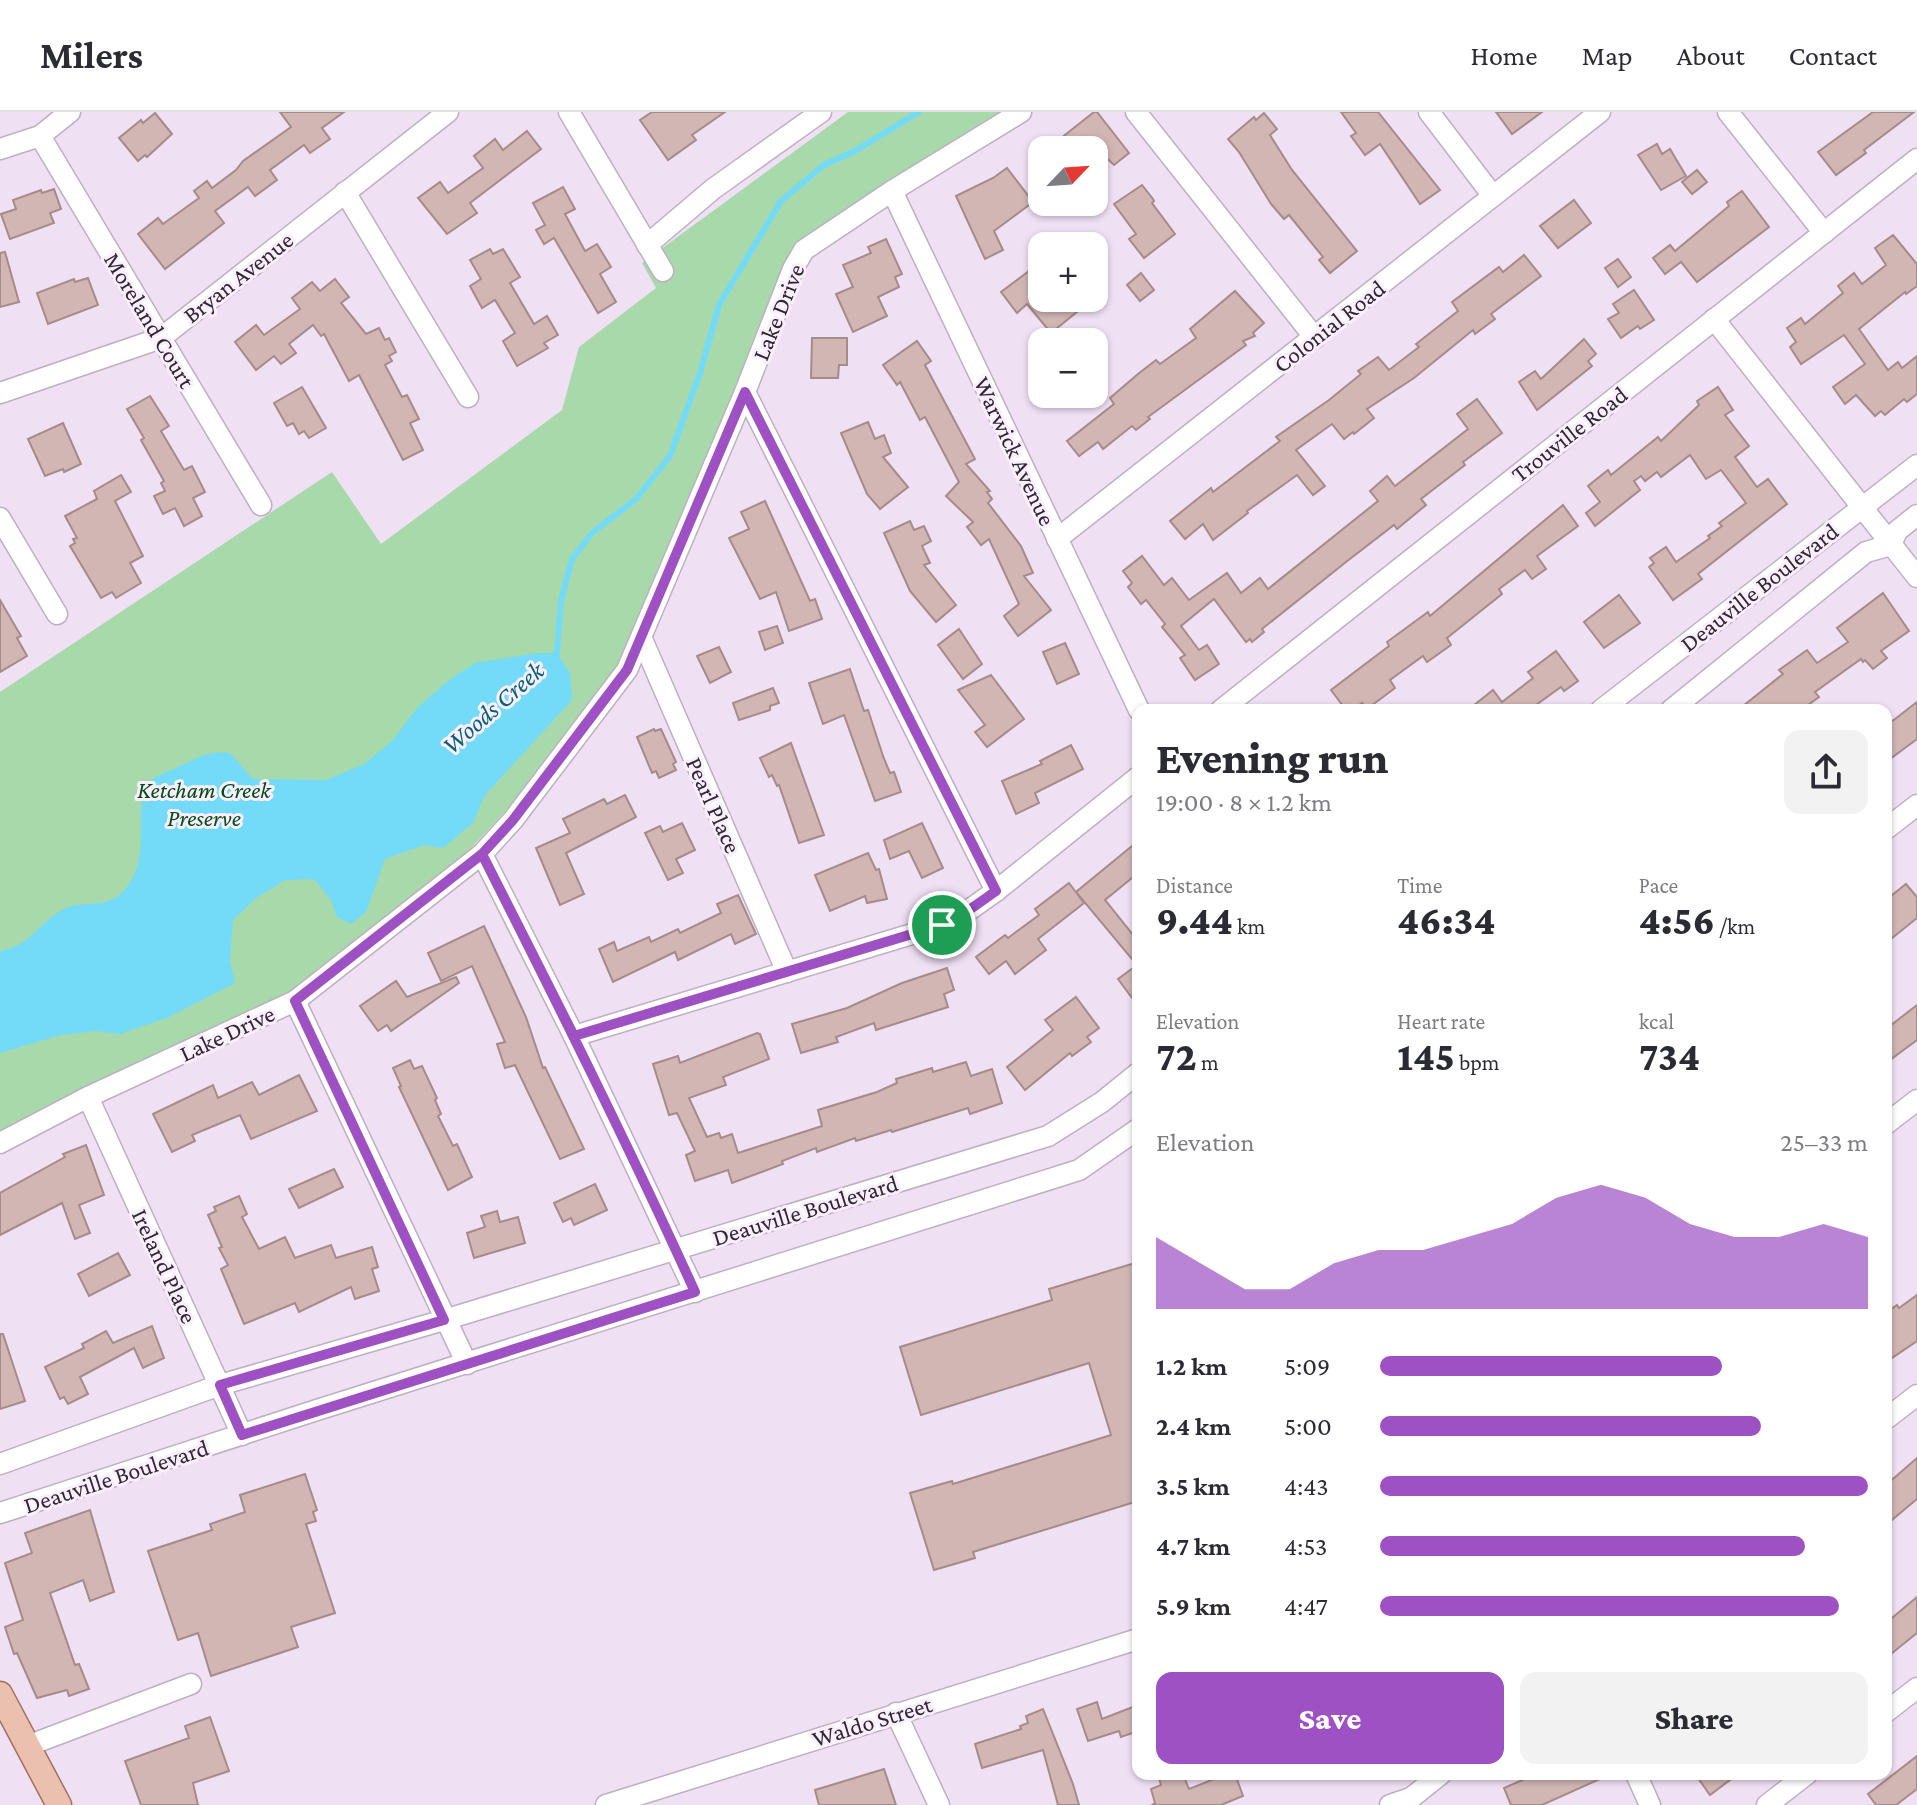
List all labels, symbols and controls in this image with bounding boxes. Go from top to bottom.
text: Milers [40,34,143,76]
text: Home [1471,40,1538,71]
text: Map [1582,40,1633,71]
text: About [1677,40,1745,71]
text: Contact [1789,40,1877,71]
north arrow [1028,136,1108,216]
map controls [1028,136,1108,408]
street label: Bryan Avenue [178,226,298,328]
button: + [1028,232,1108,312]
street label: Moreland Court [99,247,202,393]
street label: Lake Drive [746,260,810,364]
street label: Colonial Road [1268,274,1390,378]
button: − [1028,328,1108,408]
street label: Warwick Avenue [969,372,1061,530]
street label: Trouville Road [1506,380,1633,488]
street label: Deauville Boulevard [1675,517,1843,657]
water label: Woods Creek [436,655,551,760]
button: share [1784,730,1868,814]
text: Evening run [1156,734,1388,782]
street label: Pearl Place [681,753,747,857]
park label: Ketcham Creek Preserve [137,776,272,831]
text: 19:00 · 8 × 1.2 km [1156,788,1332,817]
text: Distance [1156,873,1233,898]
text: Time [1397,873,1442,898]
text: Pace [1639,873,1678,898]
pin [908,891,976,959]
text: 9.44 [1156,898,1233,943]
text: 46:34 [1397,898,1495,943]
text: 4:56 [1639,898,1715,943]
icon: arrive [920,903,964,947]
text: km [1233,914,1265,939]
text: /km [1715,914,1755,939]
street label: Lake Drive [175,999,279,1067]
text: Elevation [1156,1009,1239,1034]
text: Heart rate [1397,1009,1485,1034]
text: kcal [1639,1009,1674,1034]
text: 72 [1156,1034,1197,1079]
text: 145 [1397,1034,1455,1079]
text: 734 [1639,1034,1700,1079]
text: m [1197,1050,1219,1075]
text: bpm [1455,1050,1499,1075]
text: Elevation [1156,1128,1254,1157]
text: 25–33 m [1780,1128,1868,1157]
street label: Deauville Boulevard [709,1169,901,1251]
street label: Ireland Place [127,1205,203,1327]
text: 1.2 km [1156,1352,1227,1381]
text: 5:09 [1284,1352,1330,1381]
text: 2.4 km [1156,1412,1231,1441]
text: 5:00 [1284,1412,1332,1441]
street label: Deauville Boulevard [20,1433,212,1519]
text: 3.5 km [1156,1472,1230,1501]
text: 4:43 [1284,1472,1329,1501]
text: 4.7 km [1156,1532,1230,1561]
text: 4:53 [1284,1532,1327,1561]
text: 5.9 km [1156,1592,1231,1621]
text: 4:47 [1284,1592,1328,1621]
button: Save [1156,1672,1504,1764]
button: Share [1520,1672,1868,1764]
street label: Waldo Street [809,1690,936,1752]

